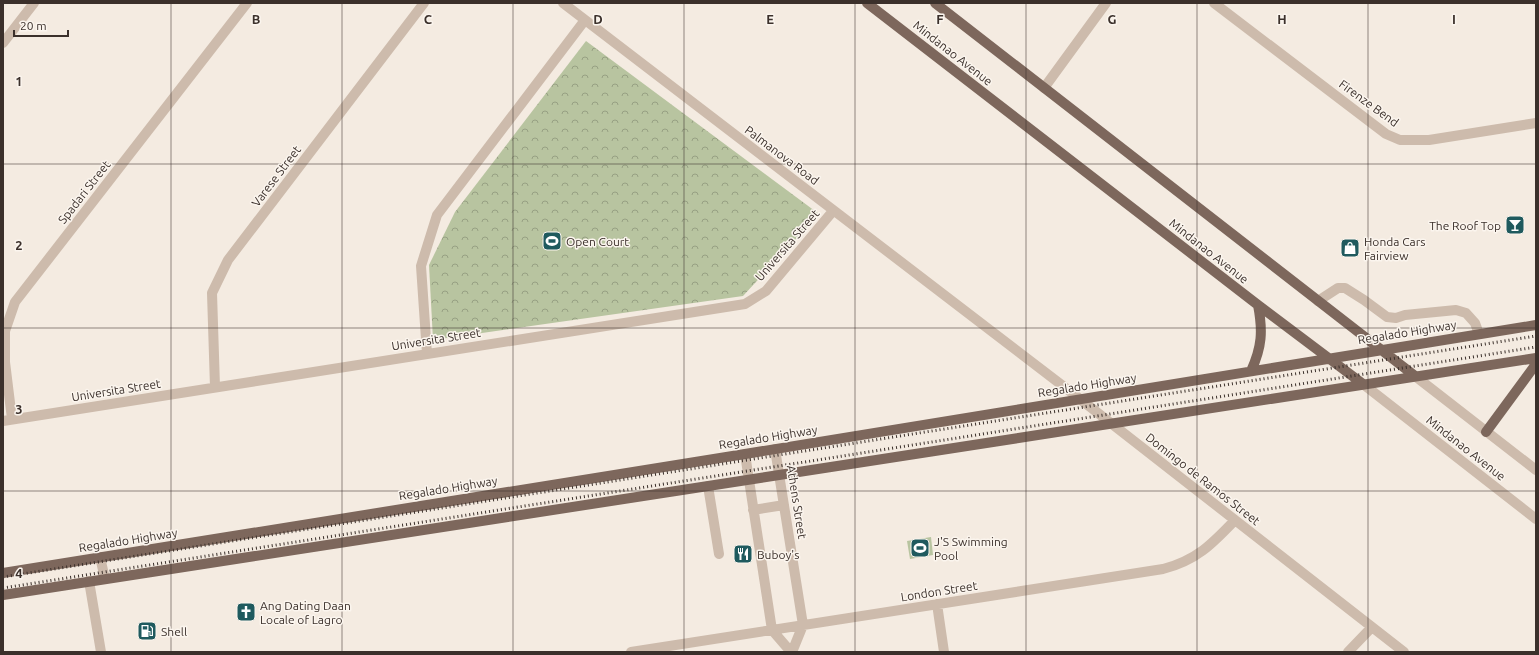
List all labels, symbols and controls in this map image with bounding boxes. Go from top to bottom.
scale bar [14,12,68,38]
text: B [252,12,261,26]
text: C [424,12,433,26]
text: D [593,12,603,26]
text: E [766,12,774,26]
text: F [936,12,944,26]
text: G [1108,12,1117,26]
text: H [1277,12,1287,26]
text: I [1452,12,1456,26]
street label: Mindanao Avenue [911,18,995,88]
text: 20 m [20,19,47,32]
text: 1 [15,74,23,88]
street label: Firenze Bend [1337,77,1401,129]
street label: Palmanova Road [742,123,822,187]
street label: Varese Street [249,143,303,209]
street label: Spadari Street [55,158,113,226]
street label: Universita Street [753,206,822,283]
bar icon: The Roof Top [1504,214,1526,236]
street label: Mindanao Avenue [1167,216,1251,286]
place label: The Roof Top [1429,219,1501,232]
sports icon: Open Court [541,230,563,252]
place label: Open Court [566,235,629,248]
place label: Honda Cars Fairview [1364,235,1425,262]
shop icon: Honda Cars Fairview [1339,237,1361,259]
text: 2 [15,238,23,252]
street label: Regalado Highway [1357,318,1457,346]
street label: Universita Street [390,325,482,352]
street label: Regalado Highway [1037,371,1137,399]
street label: Universita Street [70,376,162,403]
text: 3 [15,402,23,416]
street label: Mindanao Avenue [1424,413,1508,483]
street label: Regalado Highway [718,423,818,451]
street label: Domingo de Ramos Street [1143,430,1263,528]
street label: Athens Street [785,464,809,540]
street label: Regalado Highway [398,474,498,502]
street label: Regalado Highway [78,526,178,554]
place label: J'S Swimming Pool [934,535,1008,562]
sports icon: J'S Swimming Pool [909,537,931,559]
restaurant icon: Buboy's [732,543,754,565]
place label: Buboy's [757,548,799,561]
text: 4 [15,566,23,580]
street label: London Street [900,579,978,603]
place label: Ang Dating Daan Locale of Lagro [260,599,351,626]
church icon: Ang Dating Daan Locale of Lagro [235,601,257,623]
fuel station icon: Shell [136,620,158,642]
place label: Shell [161,625,187,638]

